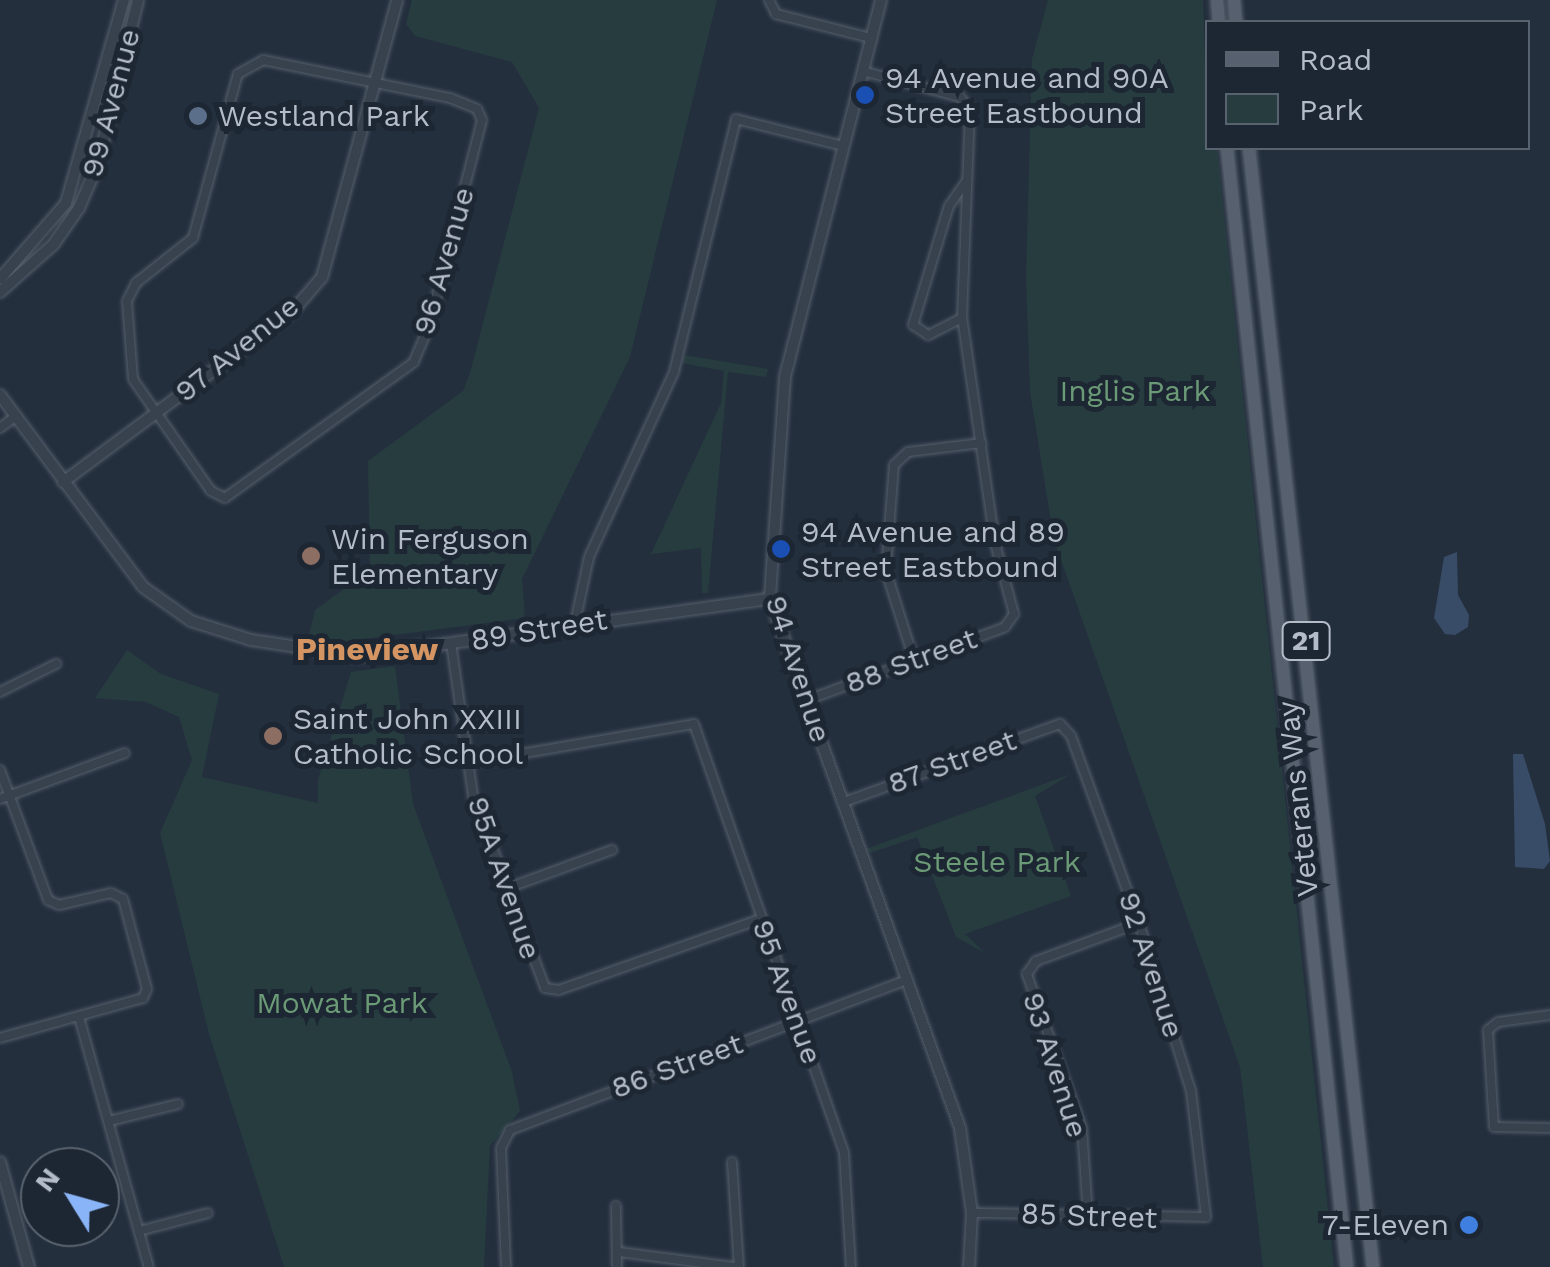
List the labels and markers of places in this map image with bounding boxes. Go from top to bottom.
place label: 94 Avenue and 90A Street Eastbound [885,60,1170,130]
marker: 94 Avenue and 90A Street Eastbound [854,84,876,106]
place label: Westland Park [218,98,430,134]
marker: Westland Park [187,105,209,127]
place label: 94 Avenue and 89 Street Eastbound [801,514,1066,584]
place label: Win Ferguson Elementary [331,521,529,592]
marker: 94 Avenue and 89 Street Eastbound [770,538,792,560]
marker: Win Ferguson Elementary [300,545,322,567]
place label: Saint John XXIII Catholic School [293,701,523,772]
marker: Saint John XXIII Catholic School [262,725,284,747]
place label: 7-Eleven [1322,1207,1449,1243]
marker: 7-Eleven [1458,1214,1480,1236]

